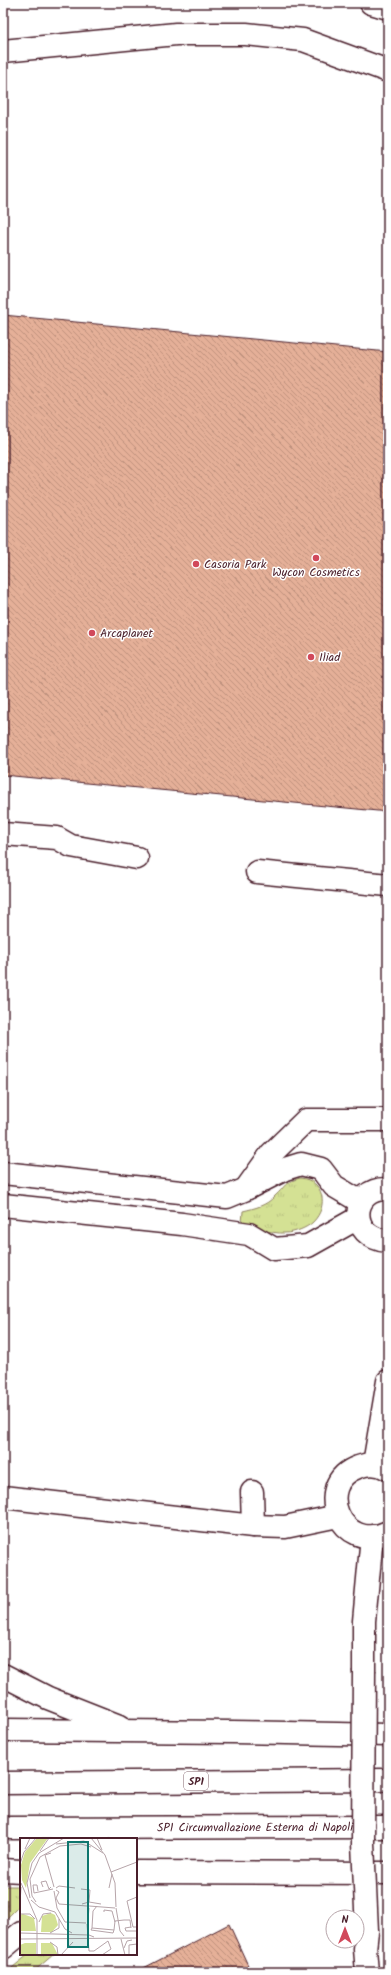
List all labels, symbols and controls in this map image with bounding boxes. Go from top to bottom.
marker: Wycon Cosmetics [311,553,321,563]
place label: Casoria Park [204,555,267,574]
marker: Casoria Park [191,559,201,569]
place label: Wycon Cosmetics [272,563,360,582]
place label: Arcaplanet [100,624,153,643]
marker: Arcaplanet [87,628,97,638]
place label: Iliad [319,648,341,667]
marker: Iliad [306,652,316,662]
road number: SP1 [184,1772,208,1790]
street label: SP1 Circumvallazione Esterna di Napoli [157,1818,354,1838]
inset map [20,1838,137,1955]
north arrow [325,1909,365,1949]
text: N [342,1911,349,1929]

